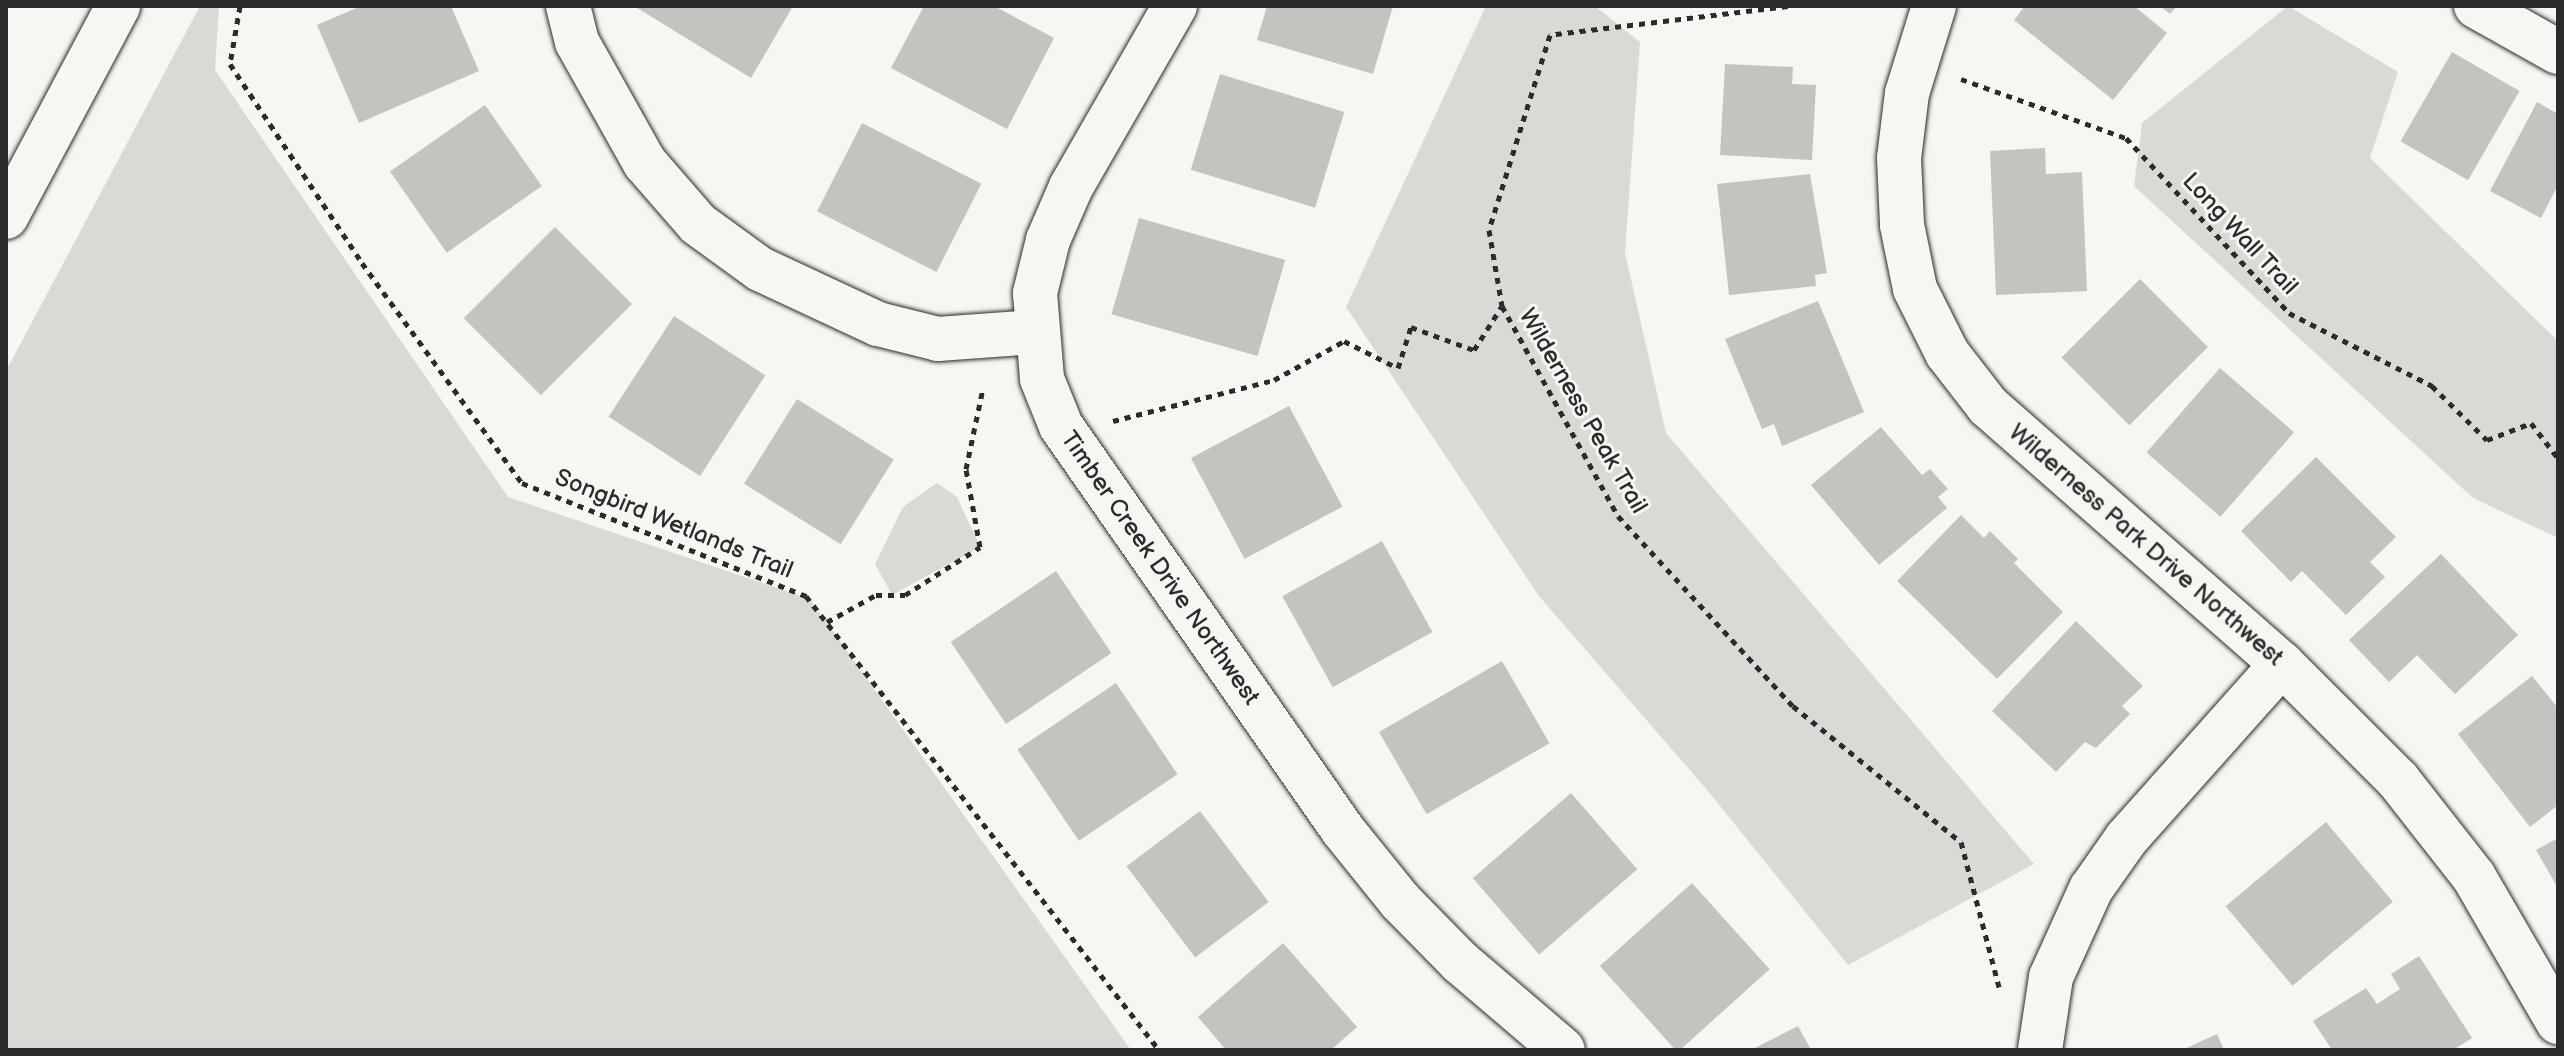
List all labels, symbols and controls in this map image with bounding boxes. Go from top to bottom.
street label: Long Wall Trail [2176,166,2304,302]
street label: Wilderness Peak Trail [1512,303,1654,519]
street label: Wilderness Park Drive Northwest [2003,418,2289,672]
street label: Timber Creek Drive Northwest [1054,426,1266,710]
street label: Songbird Wetlands Trail [550,463,798,585]

